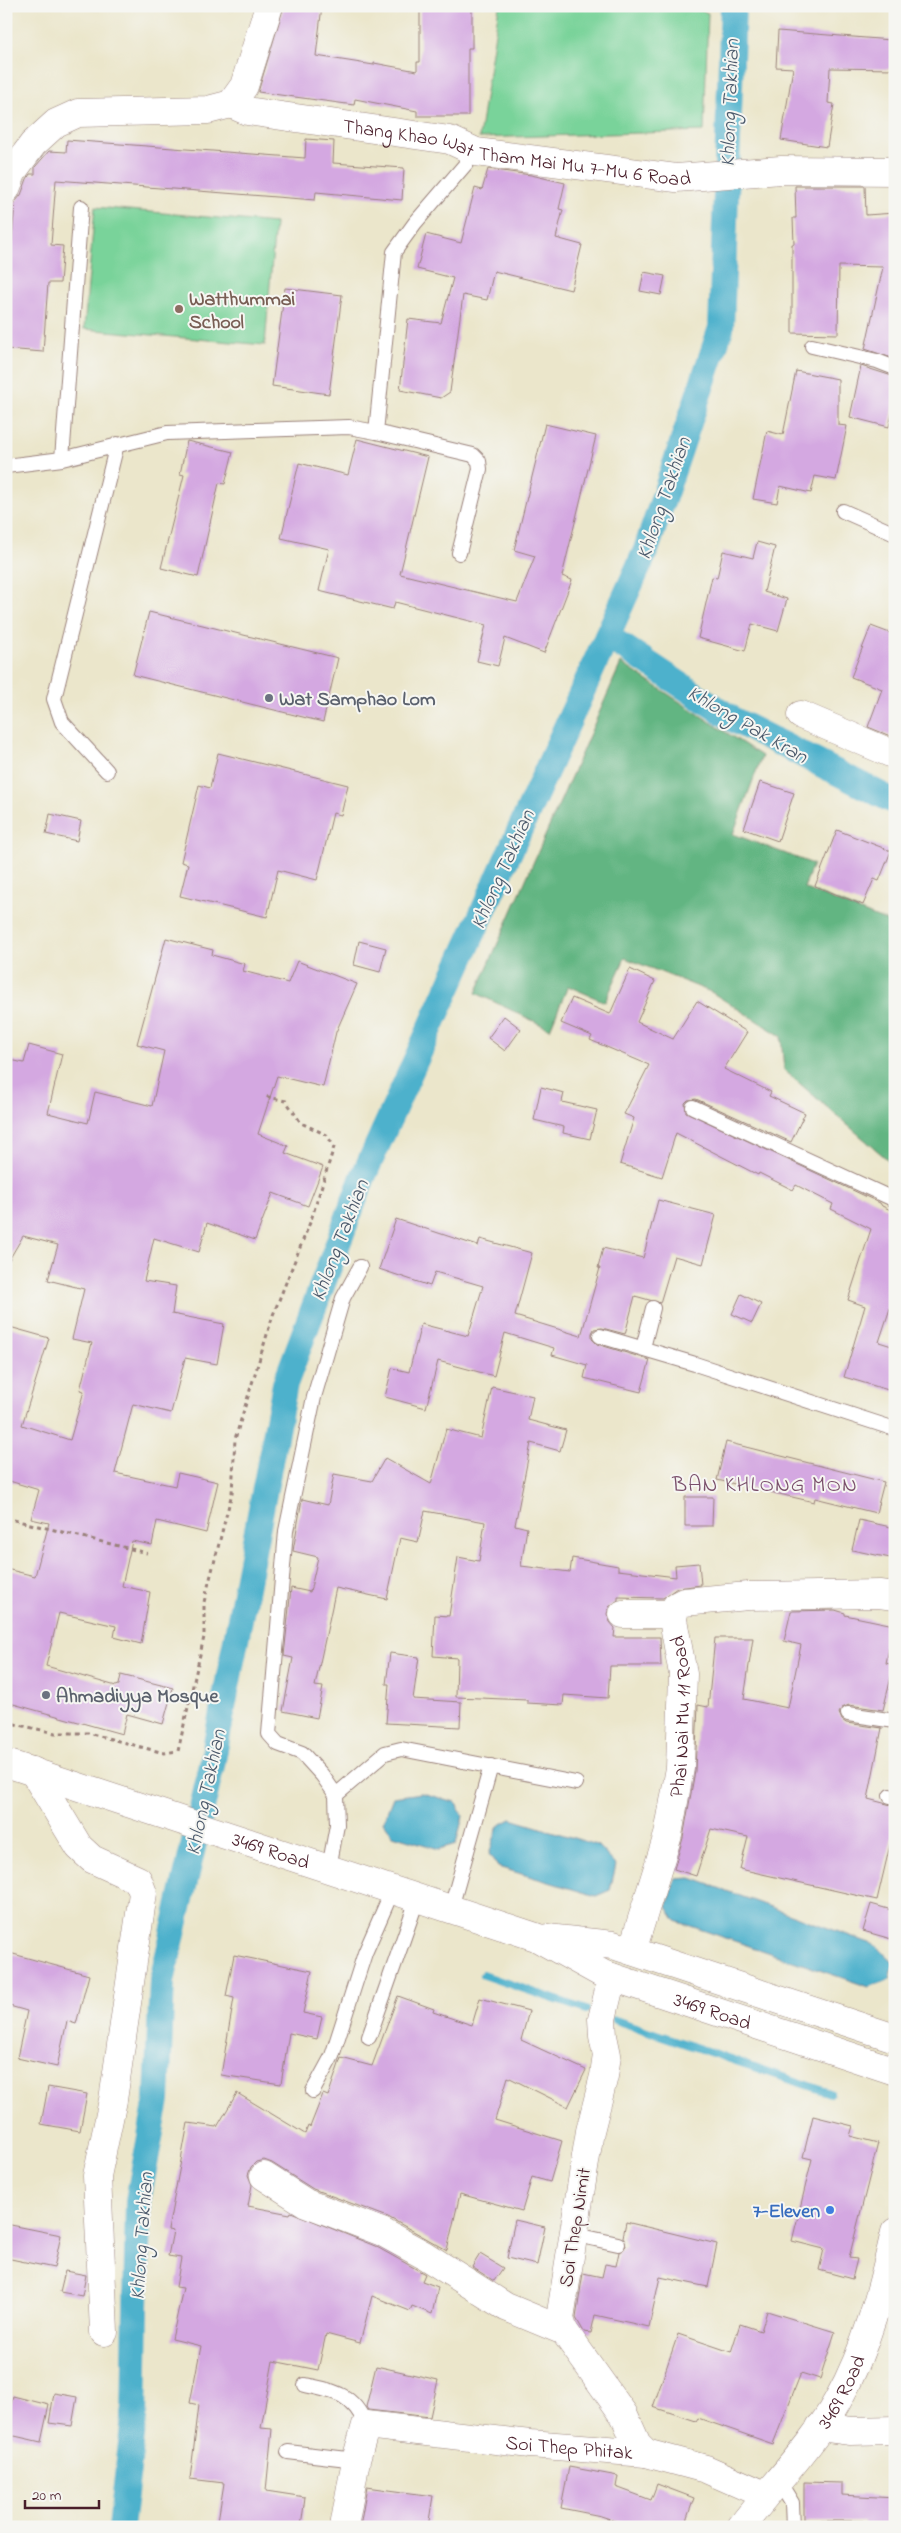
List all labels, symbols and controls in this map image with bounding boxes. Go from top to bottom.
water label: Khlong Takhian [714,38,749,167]
street label: Thang Khao Wat Tham Mai Mu 7-Mu 6 Road [341,113,692,195]
place label: Watthummai School [189,286,295,338]
marker: Watthummai School [173,303,185,315]
water label: Khlong Takhian [630,433,701,564]
water label: Khlong Pak Kran [681,679,813,774]
place label: Wat Samphao Lom [279,686,436,715]
marker: Wat Samphao Lom [263,692,275,704]
water label: Khlong Takhian [464,805,545,935]
water label: Khlong Takhian [304,1175,379,1306]
district label: BAN KHLONG MON [671,1470,858,1502]
street label: Phai Nai Mu 11 Road [663,1633,701,1800]
place label: Ahmadiyya Mosque [56,1683,219,1713]
marker: Ahmadiyya Mosque [40,1689,52,1701]
water label: Khlong Takhian [179,1726,236,1858]
street label: 3469 Road [228,1826,313,1879]
street label: 3469 Road [669,1986,754,2039]
street label: Soi Thep Nimit [553,2165,600,2289]
water label: Khlong Takhian [124,2171,163,2301]
place label: 7-Eleven [753,2198,820,2227]
marker: 7-Eleven [824,2204,836,2216]
street label: 3469 Road [812,2351,875,2436]
street label: Soi Thep Phitak [504,2429,634,2469]
scale bar [25,2478,99,2510]
text: 20 m [32,2485,62,2507]

